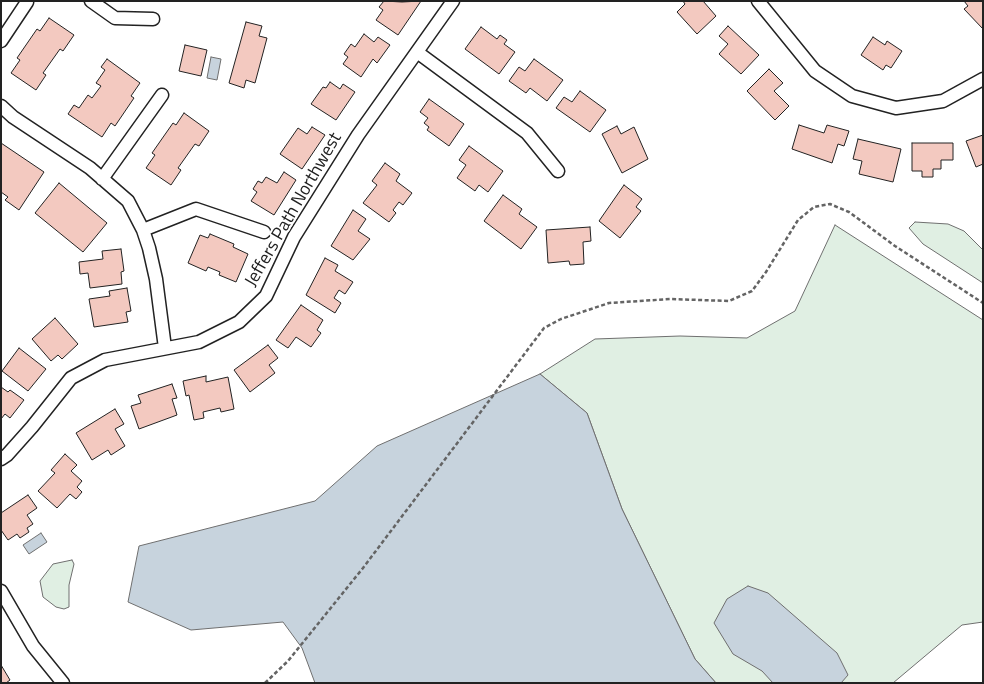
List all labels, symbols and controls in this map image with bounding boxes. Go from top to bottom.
street label: Jeffers Path Northwest [241,129,347,291]

